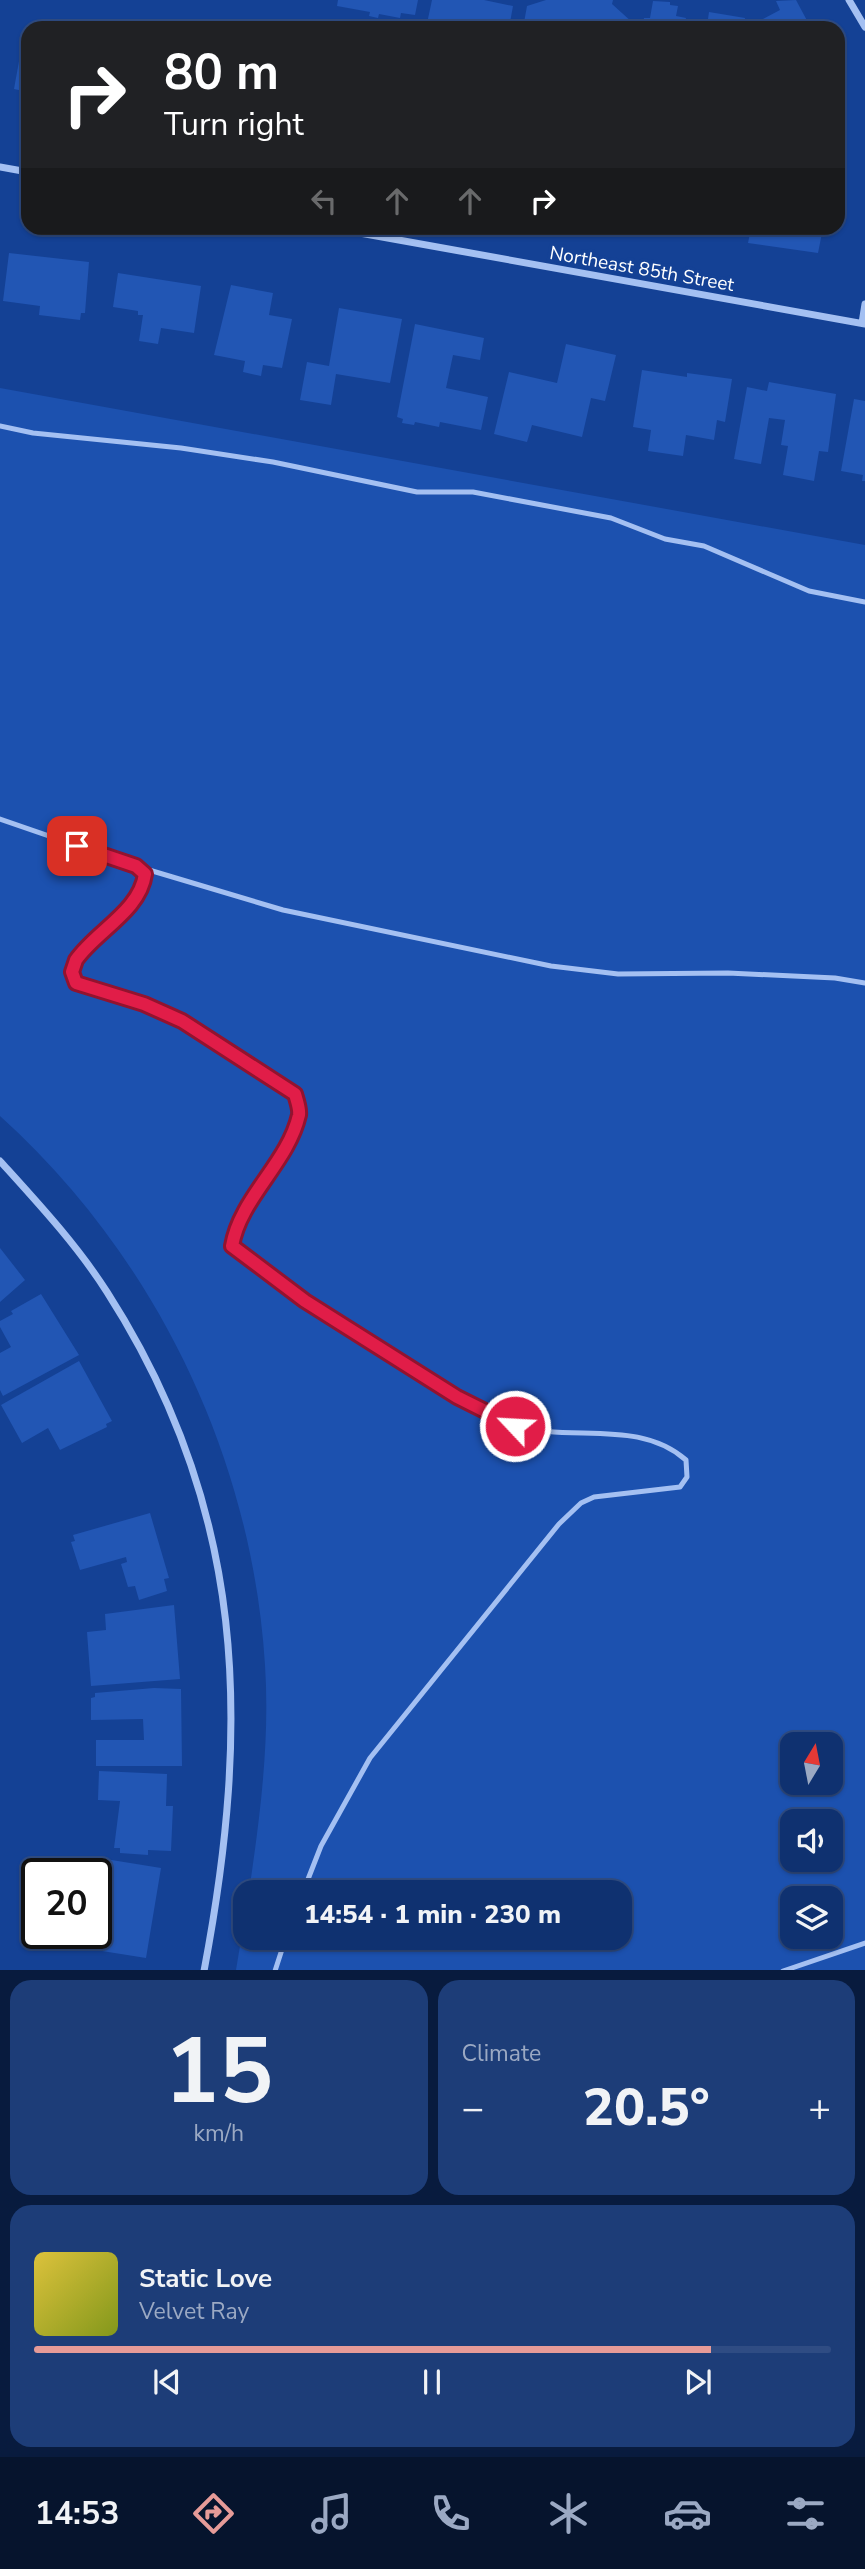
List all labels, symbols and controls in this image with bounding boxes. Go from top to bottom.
text: 80 m [164,39,279,106]
icon: right [49,49,140,140]
text: Turn right [164,103,304,146]
icon: left [305,182,343,220]
icon: ahead [378,182,416,220]
icon: ahead [451,182,489,220]
icon: right [524,182,562,220]
street label: Northeast 85th Street [547,240,737,298]
pin [47,816,107,876]
icon: arrive [58,827,96,865]
position arrow [478,1389,552,1463]
north arrow [780,1732,844,1796]
map controls [780,1732,843,1949]
button: sound [780,1809,843,1872]
speed limit sign: 20 [21,1858,112,1949]
button: layers [780,1886,843,1949]
text: 14:54 · 1 min · 230 m [304,1897,561,1932]
text: 15 [164,2010,273,2134]
text: Climate [462,2038,541,2069]
text: 20.5° [583,2072,710,2143]
text: − [462,2083,484,2134]
text: + [808,2083,831,2134]
text: km/h [193,2118,244,2149]
text: Static Love [139,2261,272,2296]
text: Velvet Ray [139,2296,249,2327]
icon: previous [148,2363,186,2401]
icon: pause [413,2363,451,2401]
icon: next [679,2363,717,2401]
icon: directions [189,2489,238,2538]
icon: music [307,2489,356,2538]
icon: phone [426,2489,475,2538]
icon: climate [544,2489,593,2538]
icon: car [663,2489,712,2538]
icon: filters [781,2489,830,2538]
text: 14:53 [35,2492,119,2535]

